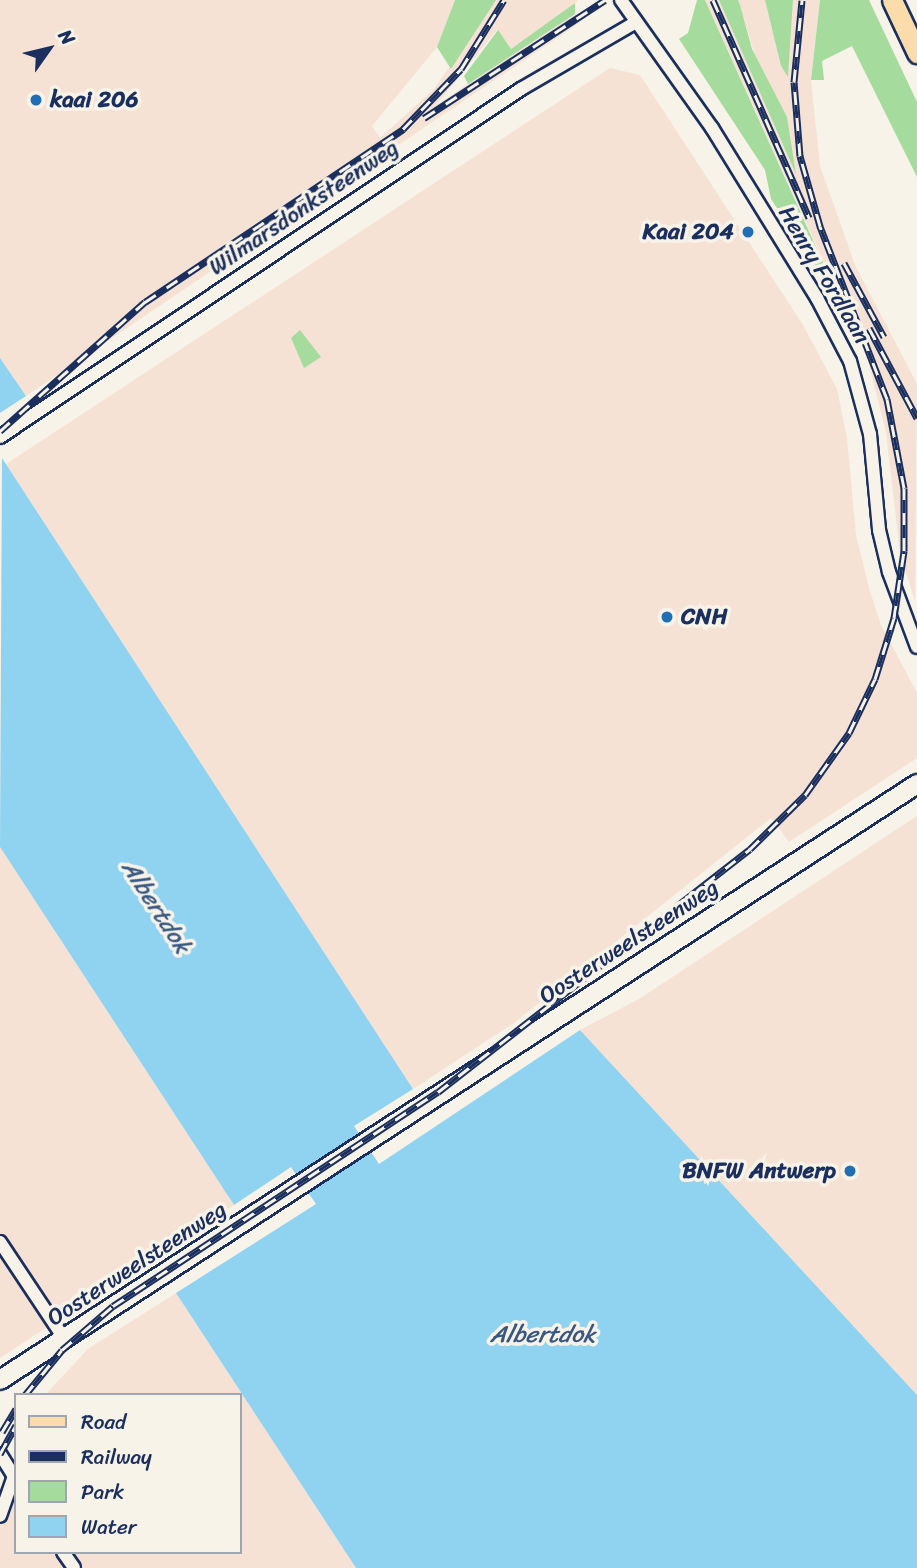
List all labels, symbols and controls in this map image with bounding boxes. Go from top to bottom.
north arrow [14,14,84,84]
text: N [49,22,84,52]
place label: kaai 206 [50,86,139,114]
marker: kaai 206 [28,92,44,108]
street label: Wilmarsdonksteenweg [204,134,404,282]
street label: Henry Fordlaan [772,201,876,349]
place label: Kaai 204 [642,218,734,246]
marker: Kaai 204 [740,224,756,240]
place label: CNH [681,603,728,631]
marker: CNH [659,609,675,625]
water label: Albertdok [115,855,197,959]
street label: Oosterweelsteenweg [534,874,724,1010]
place label: BNFW Antwerp [682,1157,836,1185]
marker: BNFW Antwerp [842,1163,858,1179]
street label: Oosterweelsteenweg [42,1196,232,1332]
water label: Albertdok [490,1321,596,1349]
legend [14,1393,242,1554]
text: Road [81,1403,126,1441]
text: Railway [81,1438,152,1476]
text: Park [81,1473,124,1511]
text: Water [81,1508,136,1546]

